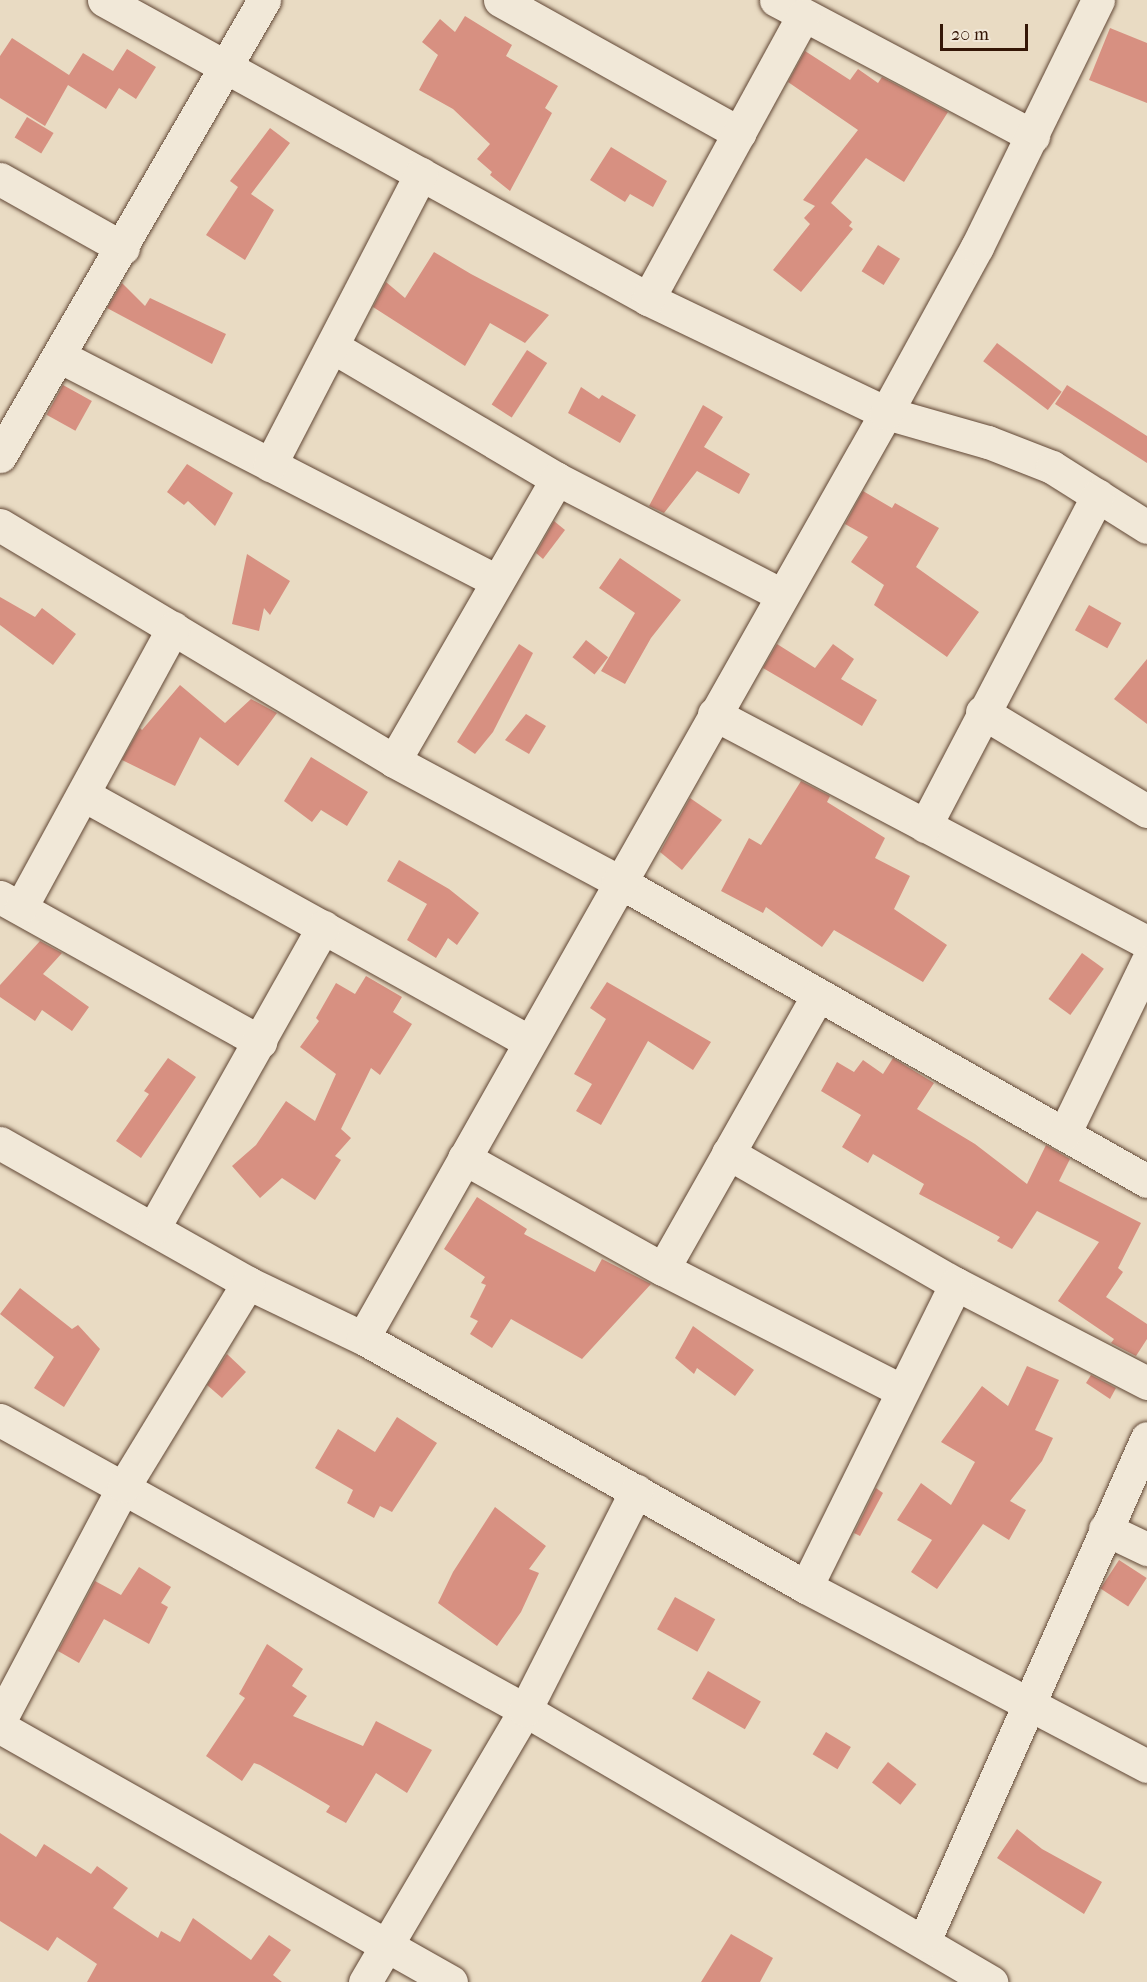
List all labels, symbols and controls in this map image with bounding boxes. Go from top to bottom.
scale bar [943,12,1032,50]
text: 20 m [951,24,989,45]

